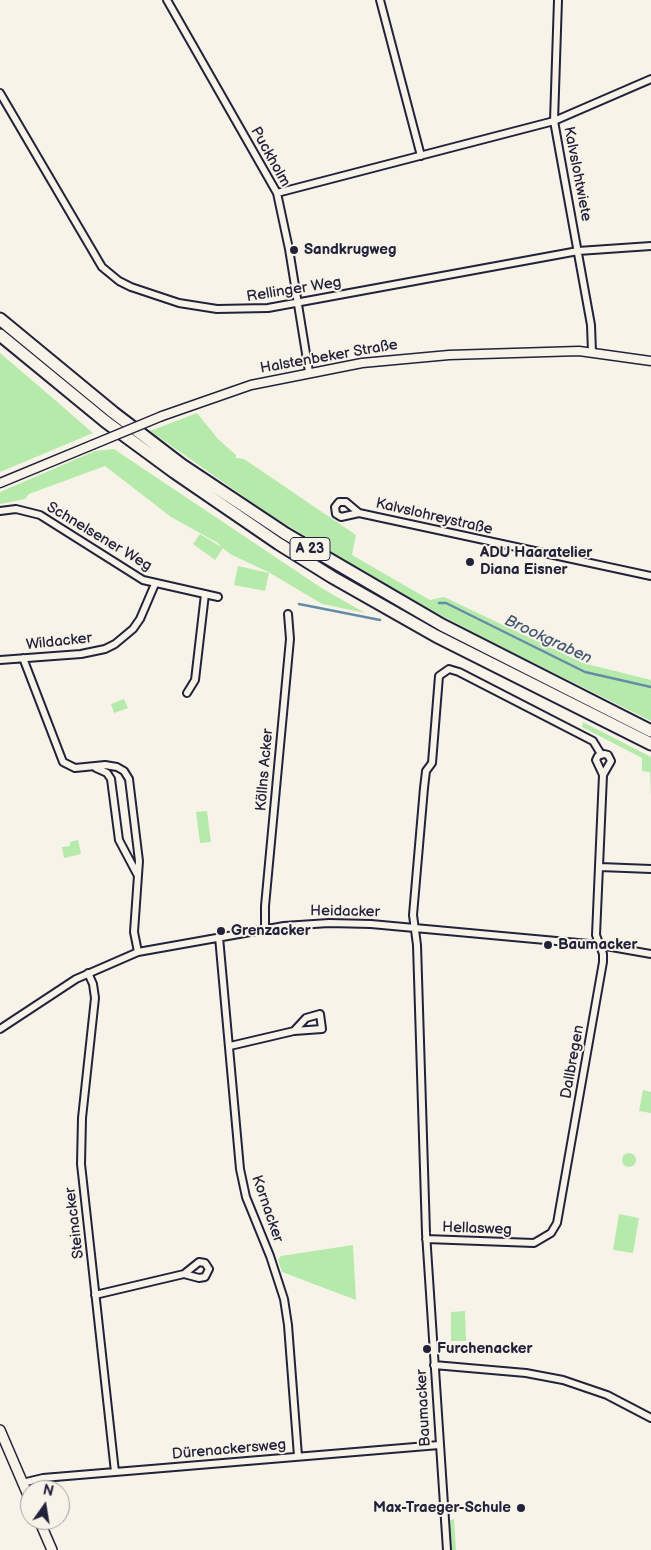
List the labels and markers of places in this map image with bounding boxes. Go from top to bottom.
place label: Sandkrugweg [304,241,396,259]
marker: Sandkrugweg [288,244,300,256]
place label: ADU Haaratelier Diana Eisner [480,544,592,579]
marker: ADU Haaratelier Diana Eisner [464,556,476,568]
place label: Grenzacker [231,922,311,940]
marker: Grenzacker [215,925,227,937]
place label: Baumacker [558,936,637,954]
marker: Baumacker [542,939,554,951]
place label: Furchenacker [437,1340,532,1358]
marker: Furchenacker [421,1343,433,1355]
place label: Max-Traeger-Schule [373,1499,511,1517]
marker: Max-Traeger-Schule [515,1502,527,1514]

